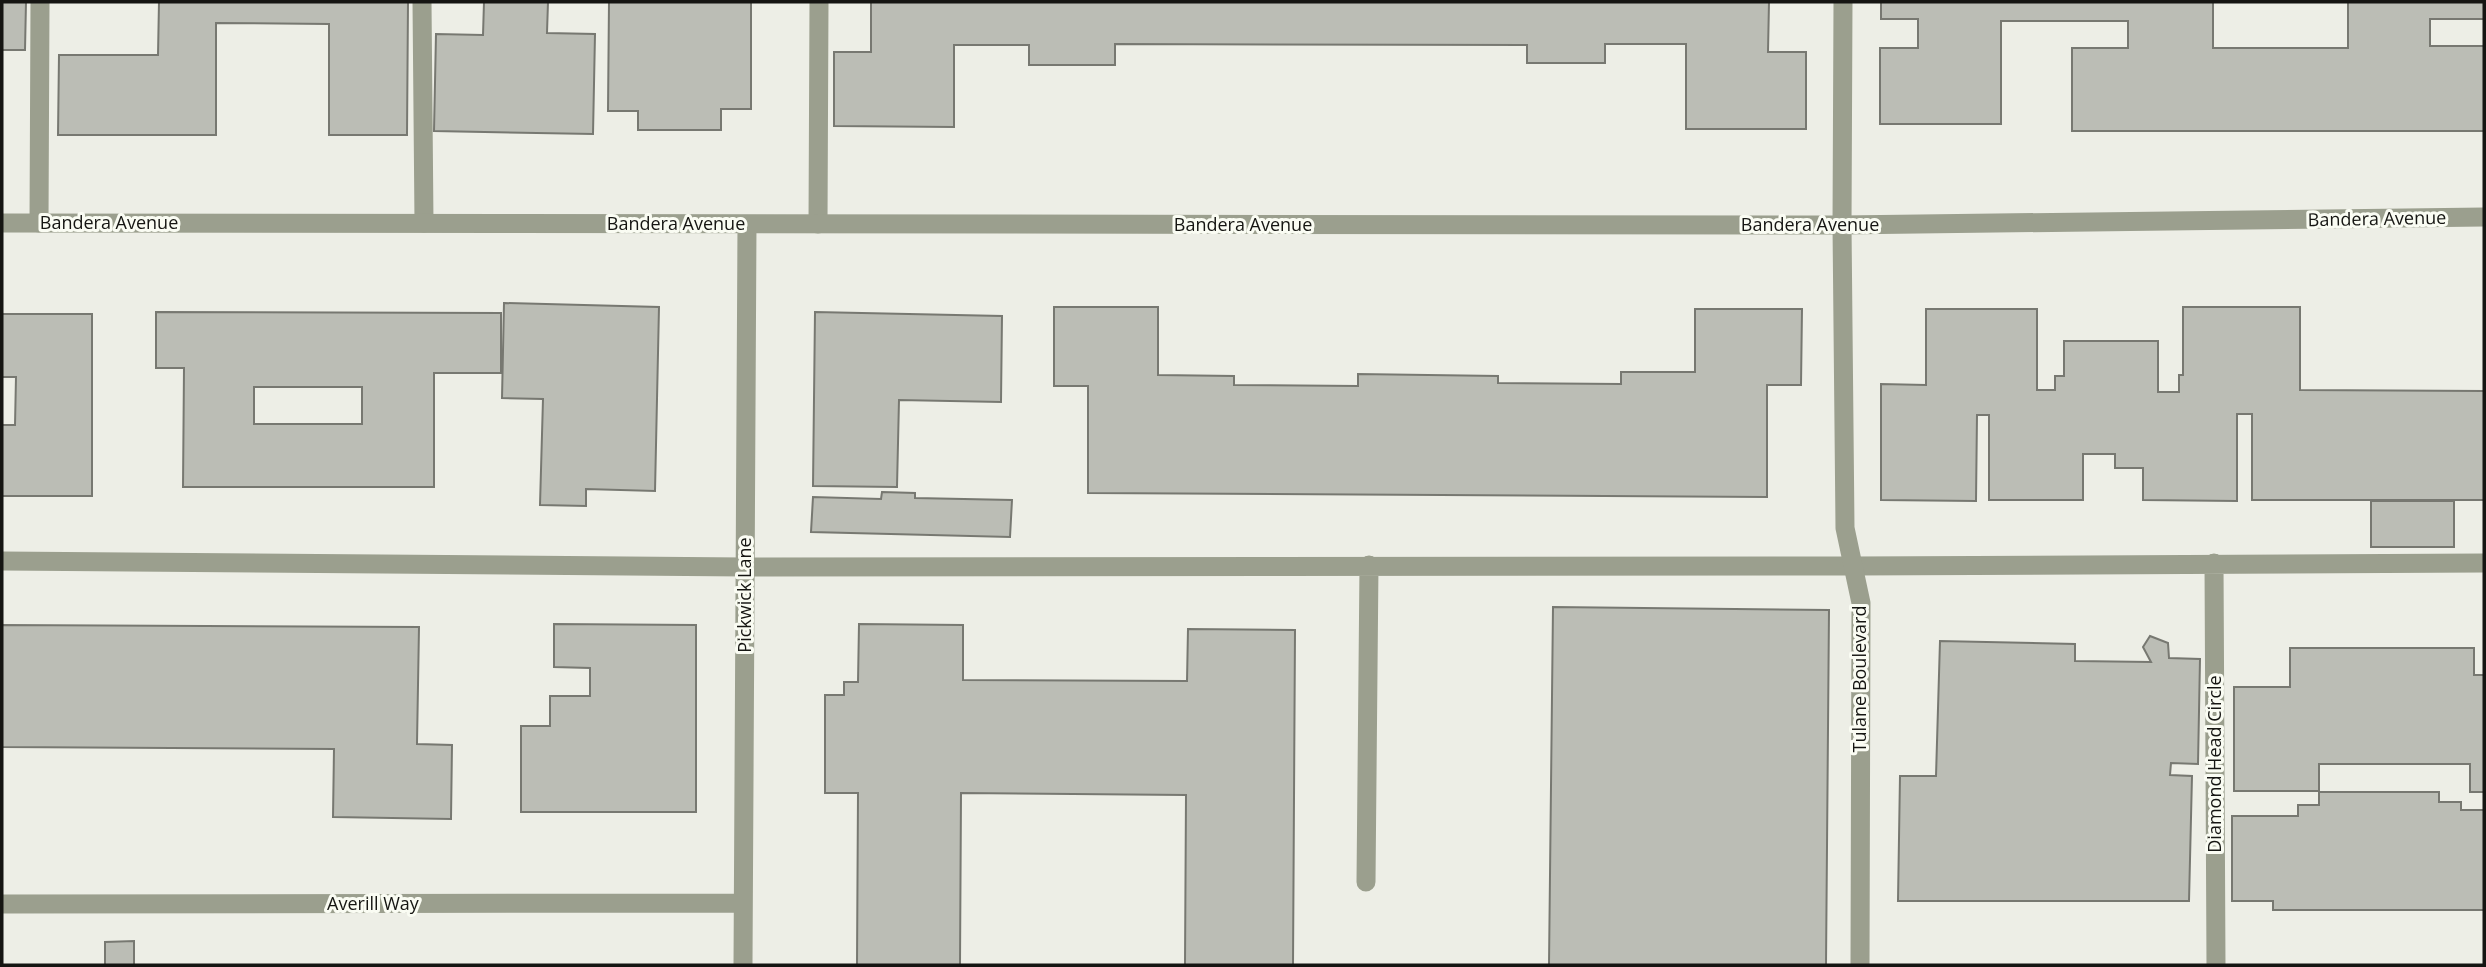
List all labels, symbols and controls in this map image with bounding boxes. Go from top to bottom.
street label: Bandera Avenue [2308,205,2446,231]
street label: Bandera Avenue [40,210,178,234]
street label: Bandera Avenue [607,211,745,235]
street label: Bandera Avenue [1174,212,1312,236]
street label: Bandera Avenue [1741,212,1879,236]
street label: Pickwick Lane [732,537,756,653]
street label: Tulane Boulevard [1847,606,1871,752]
street label: Diamond Head Circle [2202,675,2226,853]
street label: Averill Way [327,891,420,915]

